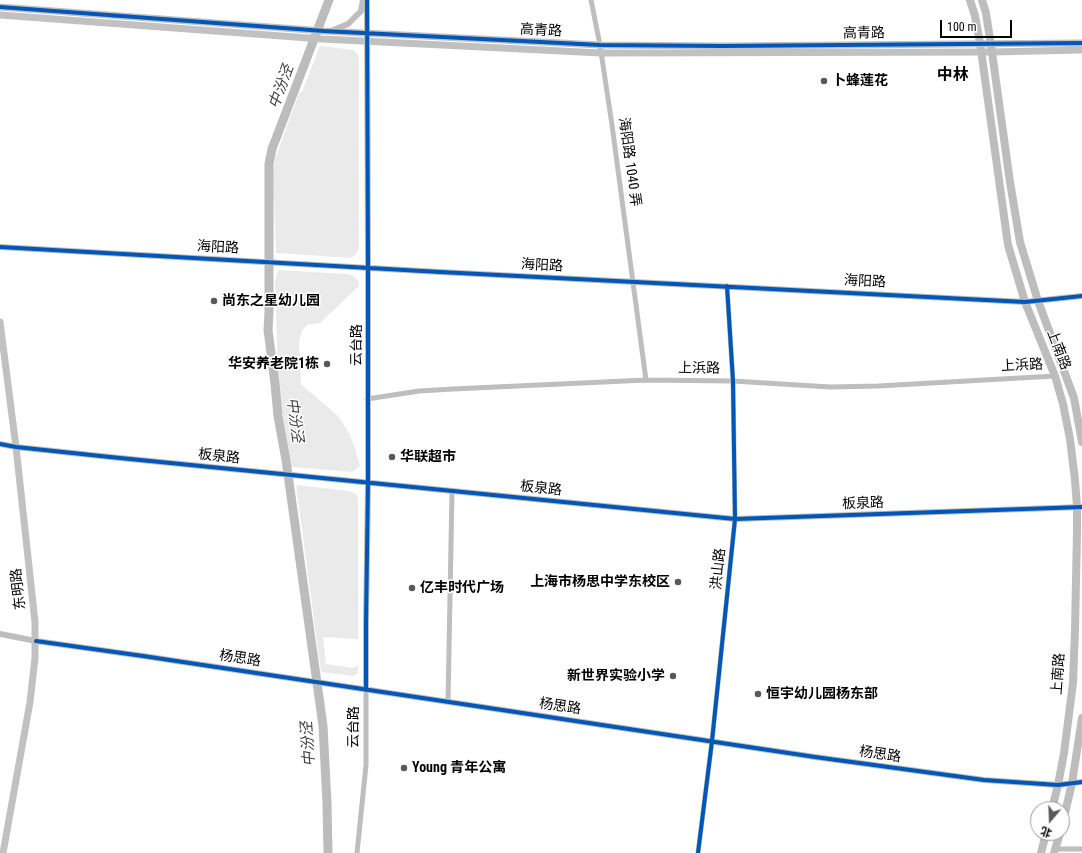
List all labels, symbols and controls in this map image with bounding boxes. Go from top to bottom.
scale bar [942,12,1014,38]
text: 100 m [947,20,977,34]
street label: 高青路 [520,22,562,40]
street label: 高青路 [843,25,885,43]
water label: 中汾泾 [266,63,298,111]
district label: 中林 [937,66,969,86]
place label: 卜蜂莲花 [832,73,888,89]
marker: 卜蜂莲花 [819,76,829,86]
street label: 海阳路 1040 弄 [614,116,644,208]
street label: 海阳路 [197,239,239,257]
street label: 海阳路 [521,257,563,275]
street label: 海阳路 [844,273,886,291]
place label: 尚东之星幼儿园 [222,293,320,309]
marker: 尚东之星幼儿园 [209,296,219,306]
street label: 云台路 [349,324,365,366]
street label: 上南路 [1043,327,1073,373]
place label: 华安养老院1栋 [228,356,319,372]
street label: 上浜路 [1001,357,1043,375]
marker: 华安养老院1栋 [322,359,332,369]
street label: 上浜路 [678,360,720,378]
water label: 中汾泾 [282,396,306,444]
street label: 板泉路 [197,446,241,468]
place label: 华联超市 [400,449,456,465]
marker: 华联超市 [387,452,397,462]
street label: 板泉路 [519,478,563,500]
street label: 板泉路 [842,495,884,513]
street label: 洪山路 [708,547,730,591]
street label: 东明路 [8,567,30,611]
place label: 上海市杨思中学东校区 [530,574,670,590]
marker: 上海市杨思中学东校区 [673,577,683,587]
place label: 亿丰时代广场 [420,580,504,596]
marker: 亿丰时代广场 [407,583,417,593]
street label: 杨思路 [218,647,262,671]
street label: 上南路 [1049,652,1069,696]
place label: 新世界实验小学 [567,668,665,684]
marker: 新世界实验小学 [668,671,678,681]
place label: 恒宇幼儿园杨东部 [766,686,878,702]
marker: 恒宇幼儿园杨东部 [753,689,763,699]
street label: 杨思路 [538,696,582,718]
street label: 云台路 [346,706,362,748]
water label: 中汾泾 [298,721,320,767]
street label: 杨思路 [858,744,902,766]
place label: Young 青年公寓 [412,760,506,776]
marker: Young 青年公寓 [399,763,409,773]
north arrow [1030,801,1070,841]
text: 北 [1039,824,1054,840]

